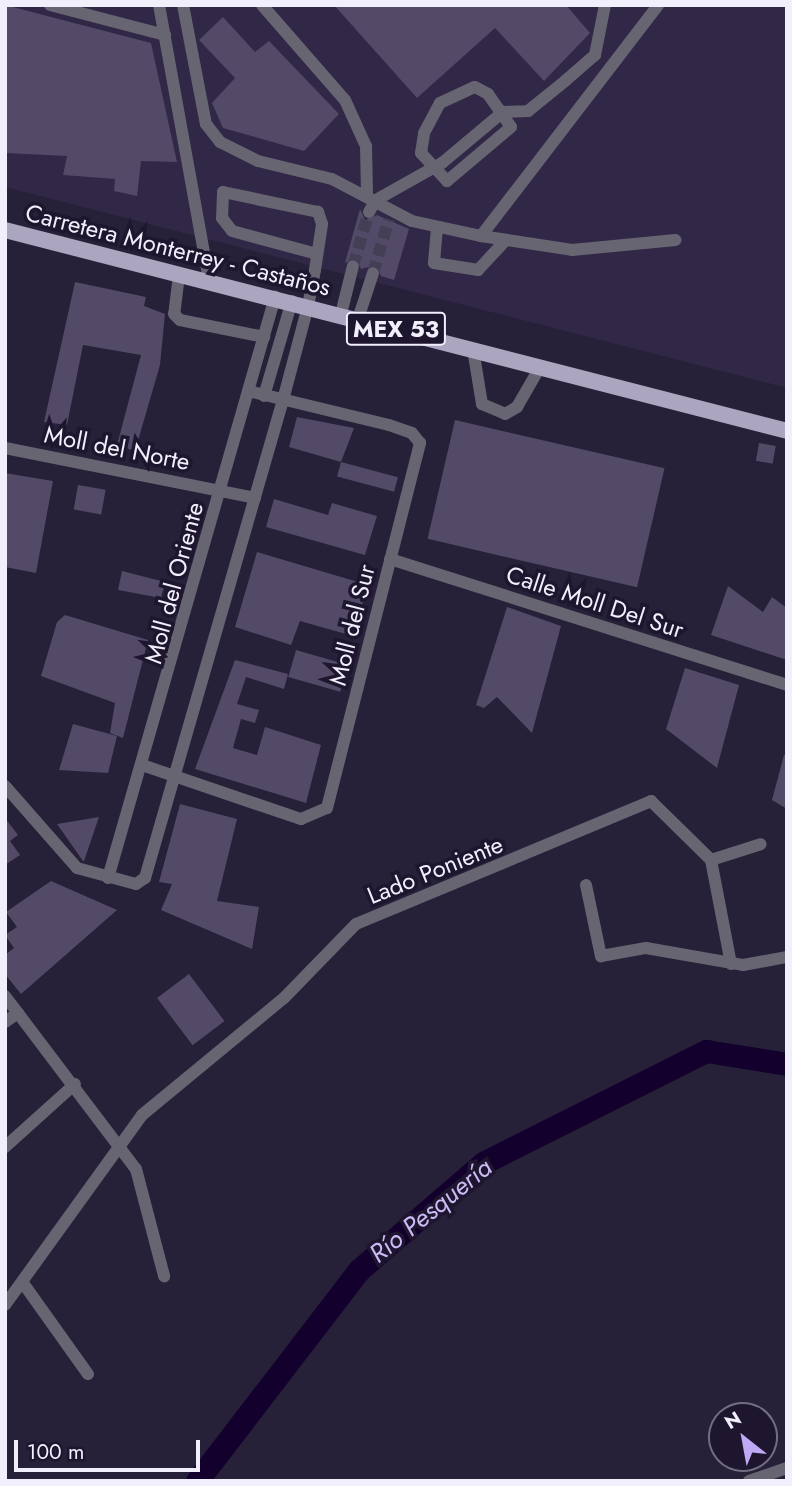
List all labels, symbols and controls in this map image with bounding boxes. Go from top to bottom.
street label: Carretera Monterrey - Castaños [23,198,333,302]
road number: MEX 53 [345,310,447,348]
street label: Moll del Norte [42,420,192,476]
street label: Moll del Oriente [139,499,209,667]
street label: Calle Moll Del Sur [503,560,687,644]
street label: Moll del Sur [323,562,381,688]
street label: Lado Poniente [363,830,507,910]
water label: Río Pesquería [363,1152,499,1270]
north arrow [708,1402,778,1472]
text: N [720,1405,746,1436]
scale bar [18,1426,203,1470]
text: 100 m [27,1437,84,1467]

